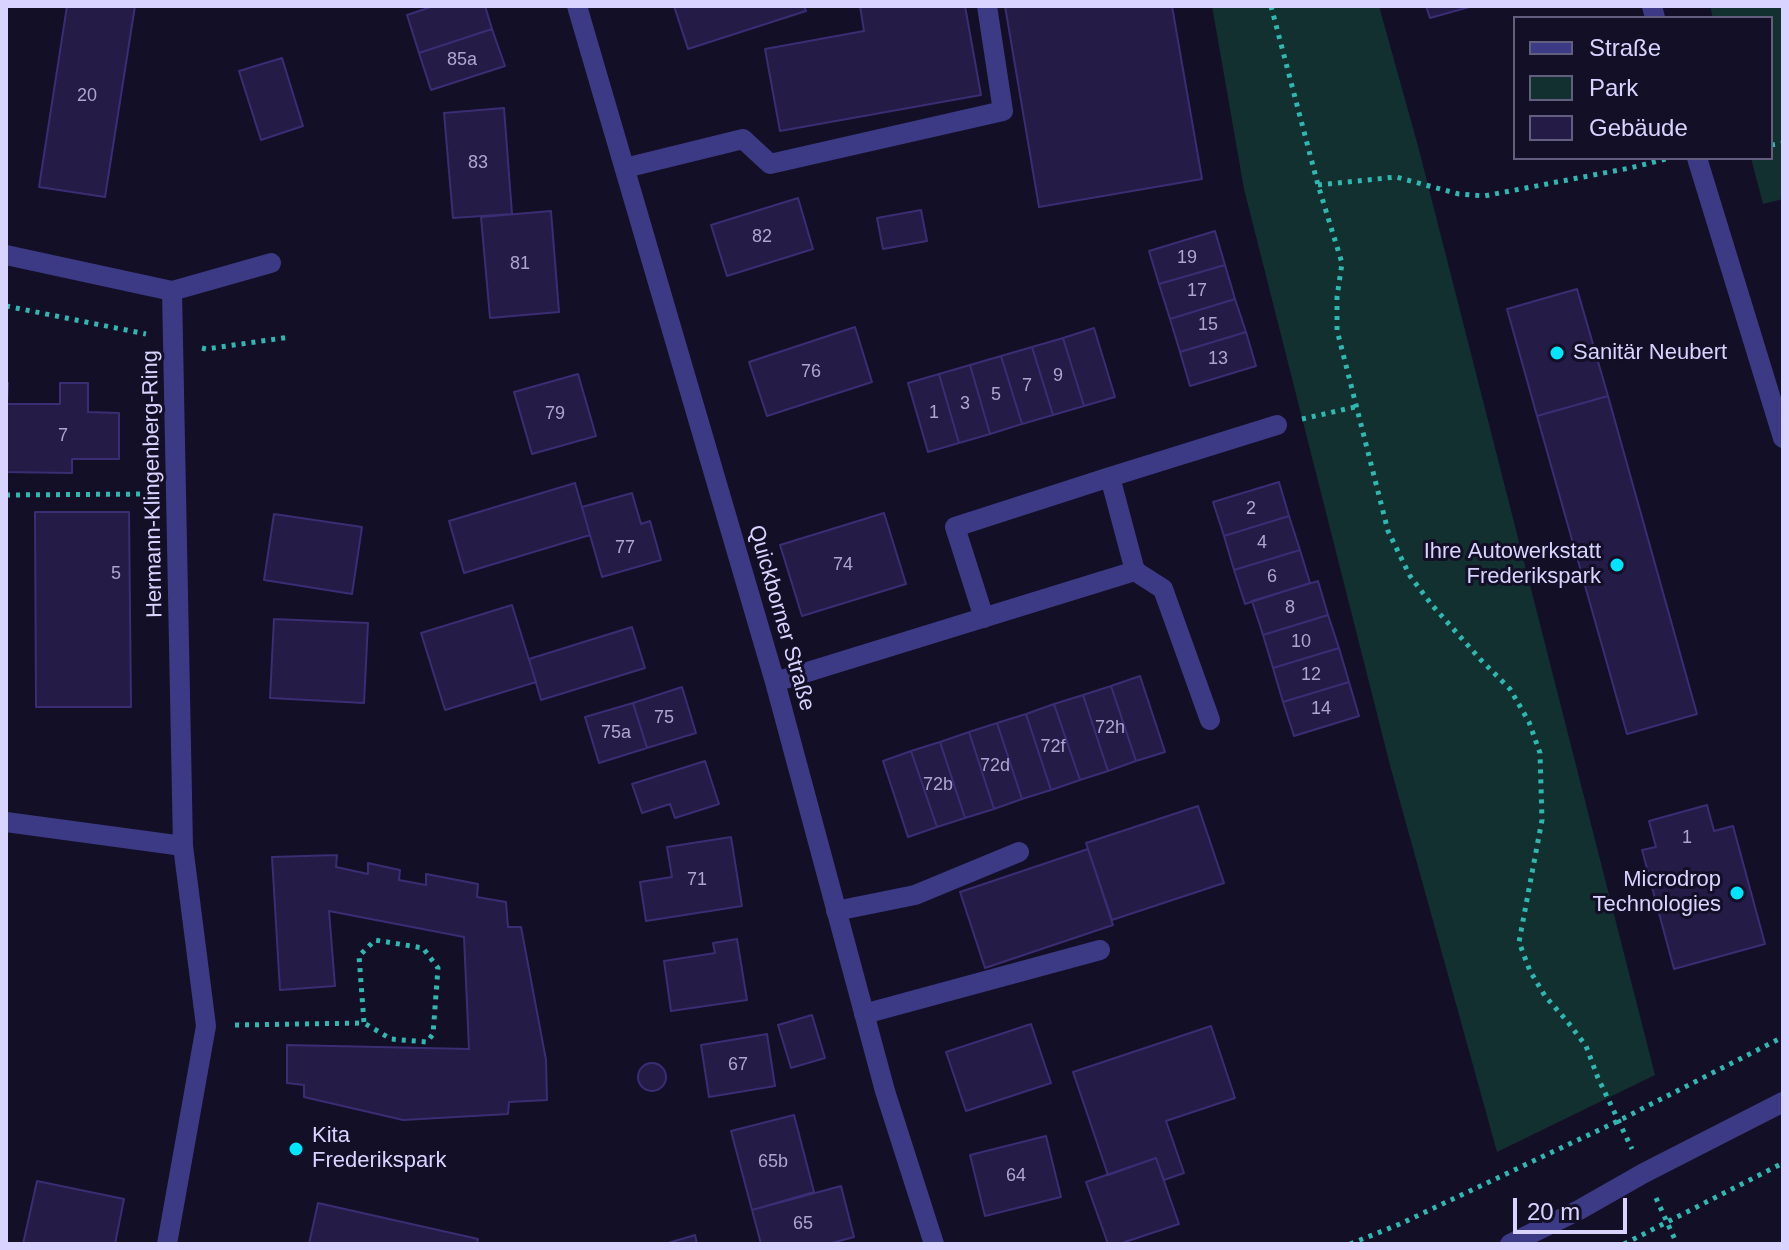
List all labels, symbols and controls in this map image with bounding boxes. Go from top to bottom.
legend [1513,16,1773,160]
text: Straße [1589,34,1661,61]
house number: 85a [447,49,477,71]
text: Park [1589,74,1638,101]
house number: 20 [77,85,97,107]
text: Gebäude [1589,114,1688,141]
house number: 83 [468,152,488,174]
house number: 82 [752,226,772,248]
house number: 19 [1177,247,1197,269]
house number: 81 [510,253,530,275]
house number: 17 [1187,280,1207,302]
house number: 15 [1198,314,1218,336]
place label: Sanitär Neubert [1573,340,1727,366]
marker: Sanitär Neubert [1548,344,1566,362]
house number: 13 [1208,348,1228,370]
street label: Hermann-Klingenberg-Ring [137,350,169,618]
house number: 76 [801,361,821,383]
house number: 9 [1053,365,1063,387]
house number: 7 [1022,375,1032,397]
house number: 5 [991,384,1001,406]
house number: 3 [960,393,970,415]
house number: 1 [929,402,939,424]
house number: 79 [545,403,565,425]
house number: 7 [58,425,68,447]
house number: 2 [1246,498,1256,520]
street label: Quickborner Straße [742,522,820,714]
house number: 4 [1257,532,1267,554]
house number: 77 [615,537,635,559]
place label: Ihre Autowerkstatt Frederikspark [1424,539,1601,590]
house number: 74 [833,554,853,576]
marker: Ihre Autowerkstatt Frederikspark [1608,556,1626,574]
house number: 5 [111,563,121,585]
house number: 6 [1267,566,1277,588]
house number: 8 [1285,597,1295,619]
house number: 10 [1291,631,1311,653]
house number: 12 [1301,664,1321,686]
house number: 14 [1311,698,1331,720]
house number: 75 [654,707,674,729]
house number: 72h [1095,717,1125,739]
house number: 75a [601,722,631,744]
house number: 72f [1040,736,1066,758]
house number: 72d [980,755,1010,777]
house number: 72b [923,774,953,796]
house number: 1 [1682,827,1692,849]
place label: Microdrop Technologies [1593,867,1721,918]
house number: 71 [687,869,707,891]
marker: Microdrop Technologies [1728,884,1746,902]
house number: 67 [728,1054,748,1076]
place label: Kita Frederikspark [312,1123,446,1174]
marker: Kita Frederikspark [287,1140,305,1158]
house number: 65b [758,1151,788,1173]
house number: 64 [1006,1165,1026,1187]
scale bar [1517,1182,1631,1232]
text: 20 m [1527,1198,1580,1225]
house number: 65 [793,1213,813,1235]

